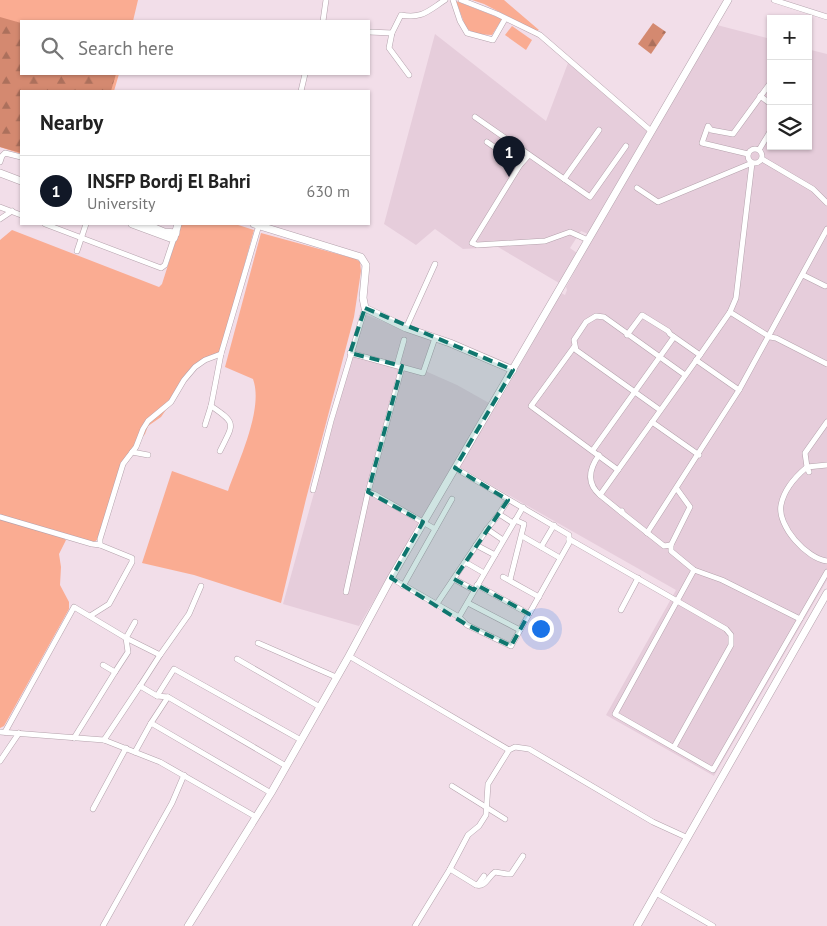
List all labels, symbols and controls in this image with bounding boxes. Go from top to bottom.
map controls [767,15,812,150]
button: + [767,15,812,60]
search box [20,20,370,75]
icon: search [38,34,66,62]
text: Search here [78,36,174,60]
button: − [767,60,812,105]
button: layers [767,105,812,150]
text: Nearby [40,109,103,136]
pin: 1 [493,136,525,177]
text: INSFP Bordj El Bahri [87,169,251,193]
text: 1 [51,181,61,201]
text: 630 m [307,181,350,201]
text: University [87,193,155,213]
your location [528,616,554,642]

